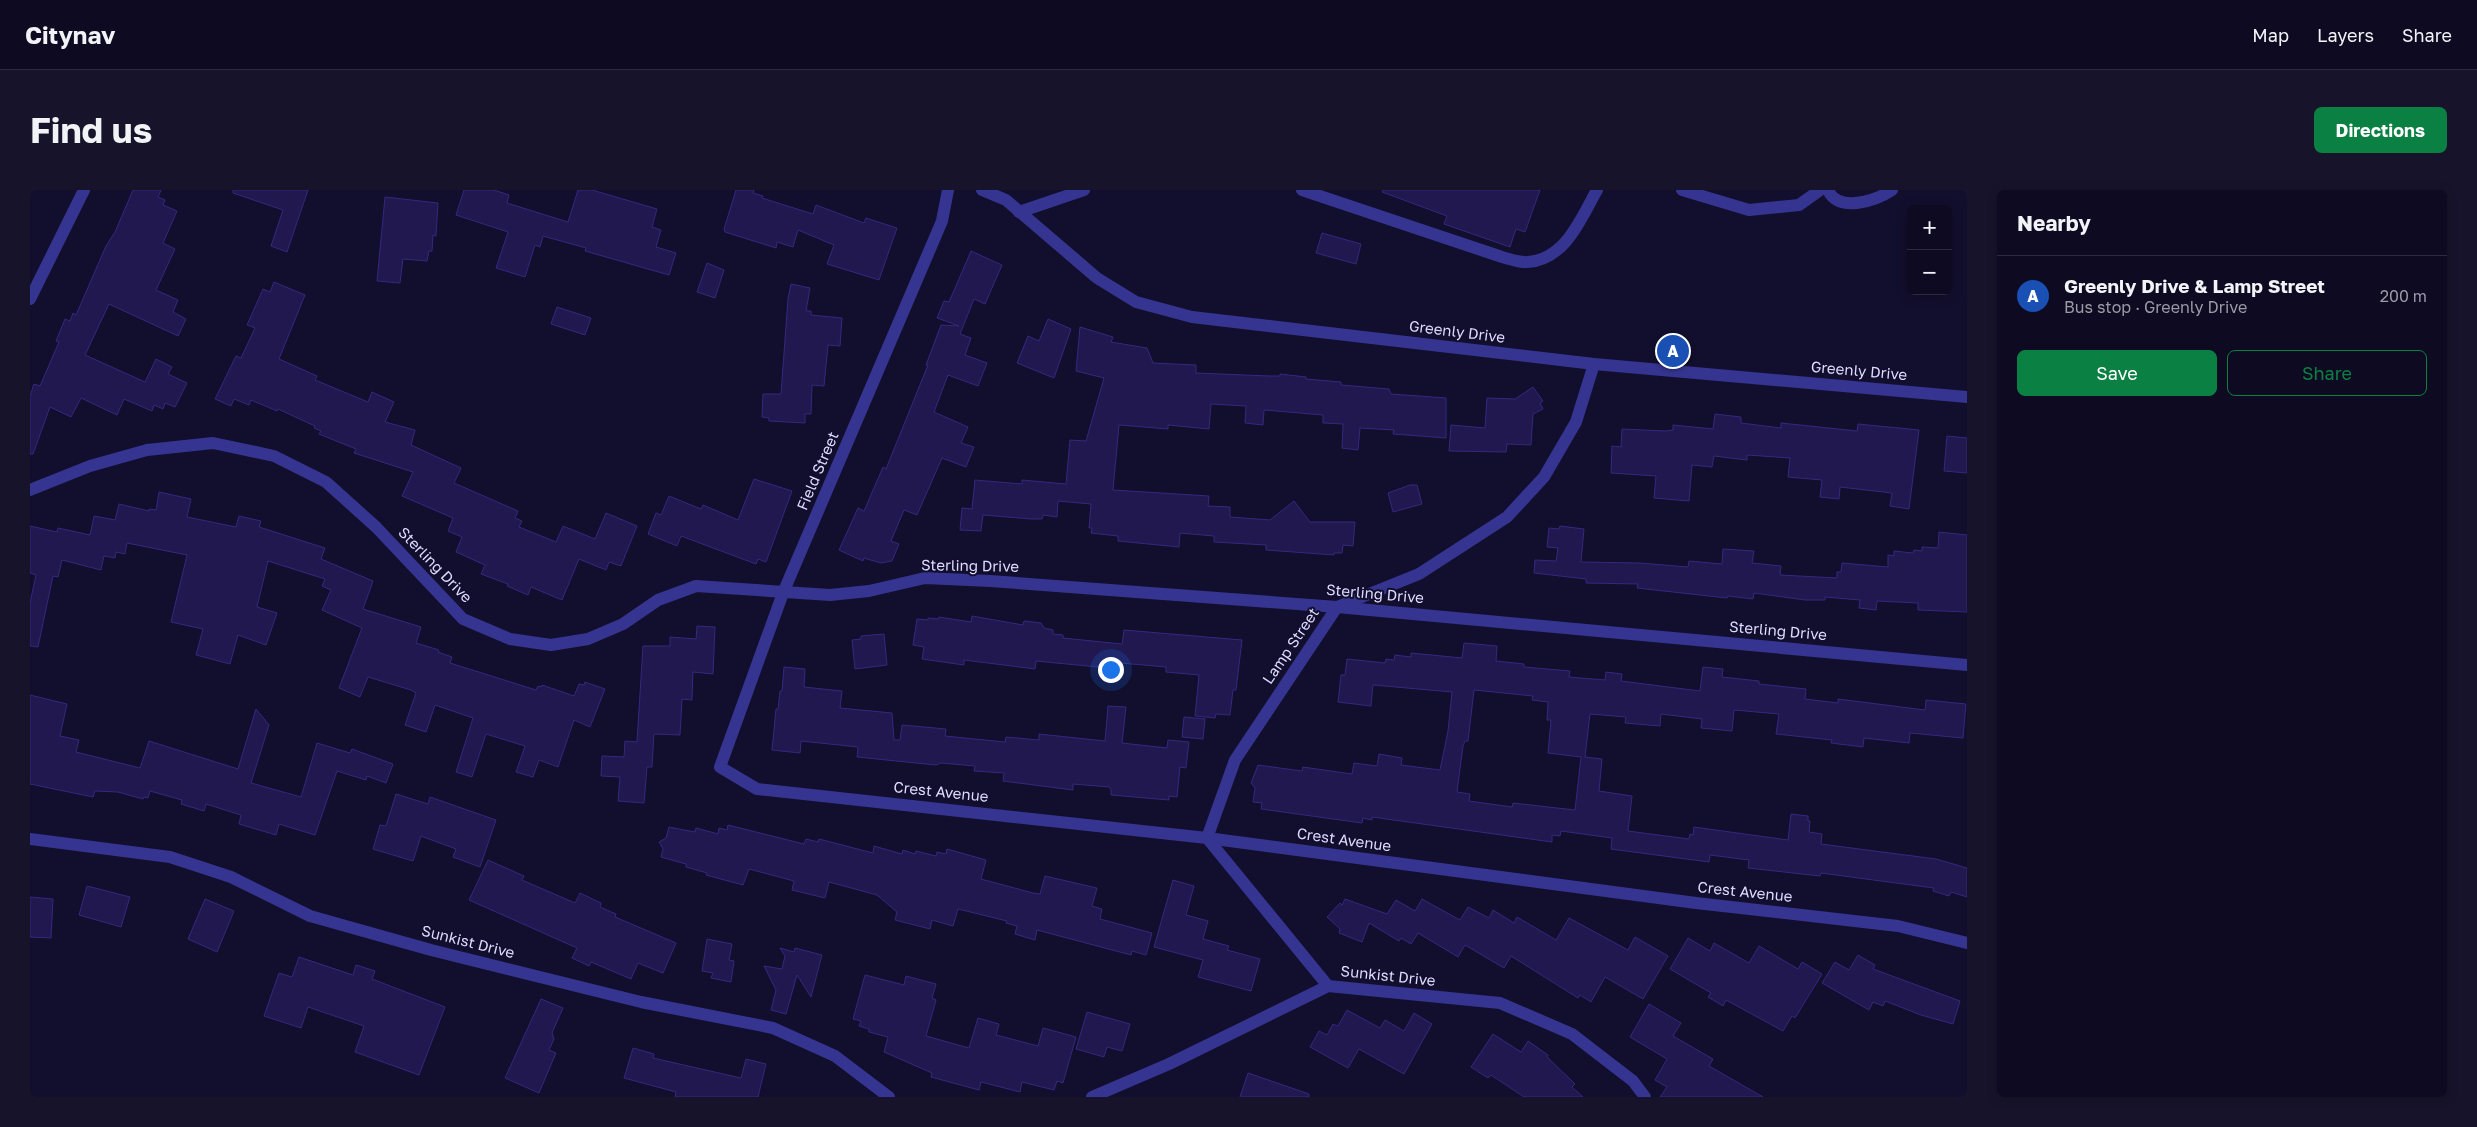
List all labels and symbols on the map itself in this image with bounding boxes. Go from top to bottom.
street label: Greenly Drive [1408,316,1507,346]
pin: A [1657,332,1689,370]
street label: Greenly Drive [1810,357,1908,383]
street label: Field Street [792,429,842,513]
street label: Sterling Drive [395,523,476,606]
street label: Sterling Drive [921,555,1019,575]
street label: Sterling Drive [1325,580,1425,606]
street label: Lamp Street [1258,604,1322,687]
street label: Sterling Drive [1728,617,1828,643]
your location [1098,657,1124,683]
street label: Crest Avenue [893,777,990,805]
street label: Crest Avenue [1296,823,1393,855]
street label: Crest Avenue [1697,877,1794,905]
street label: Sunkist Drive [420,921,517,961]
street label: Sunkist Drive [1340,961,1437,989]

